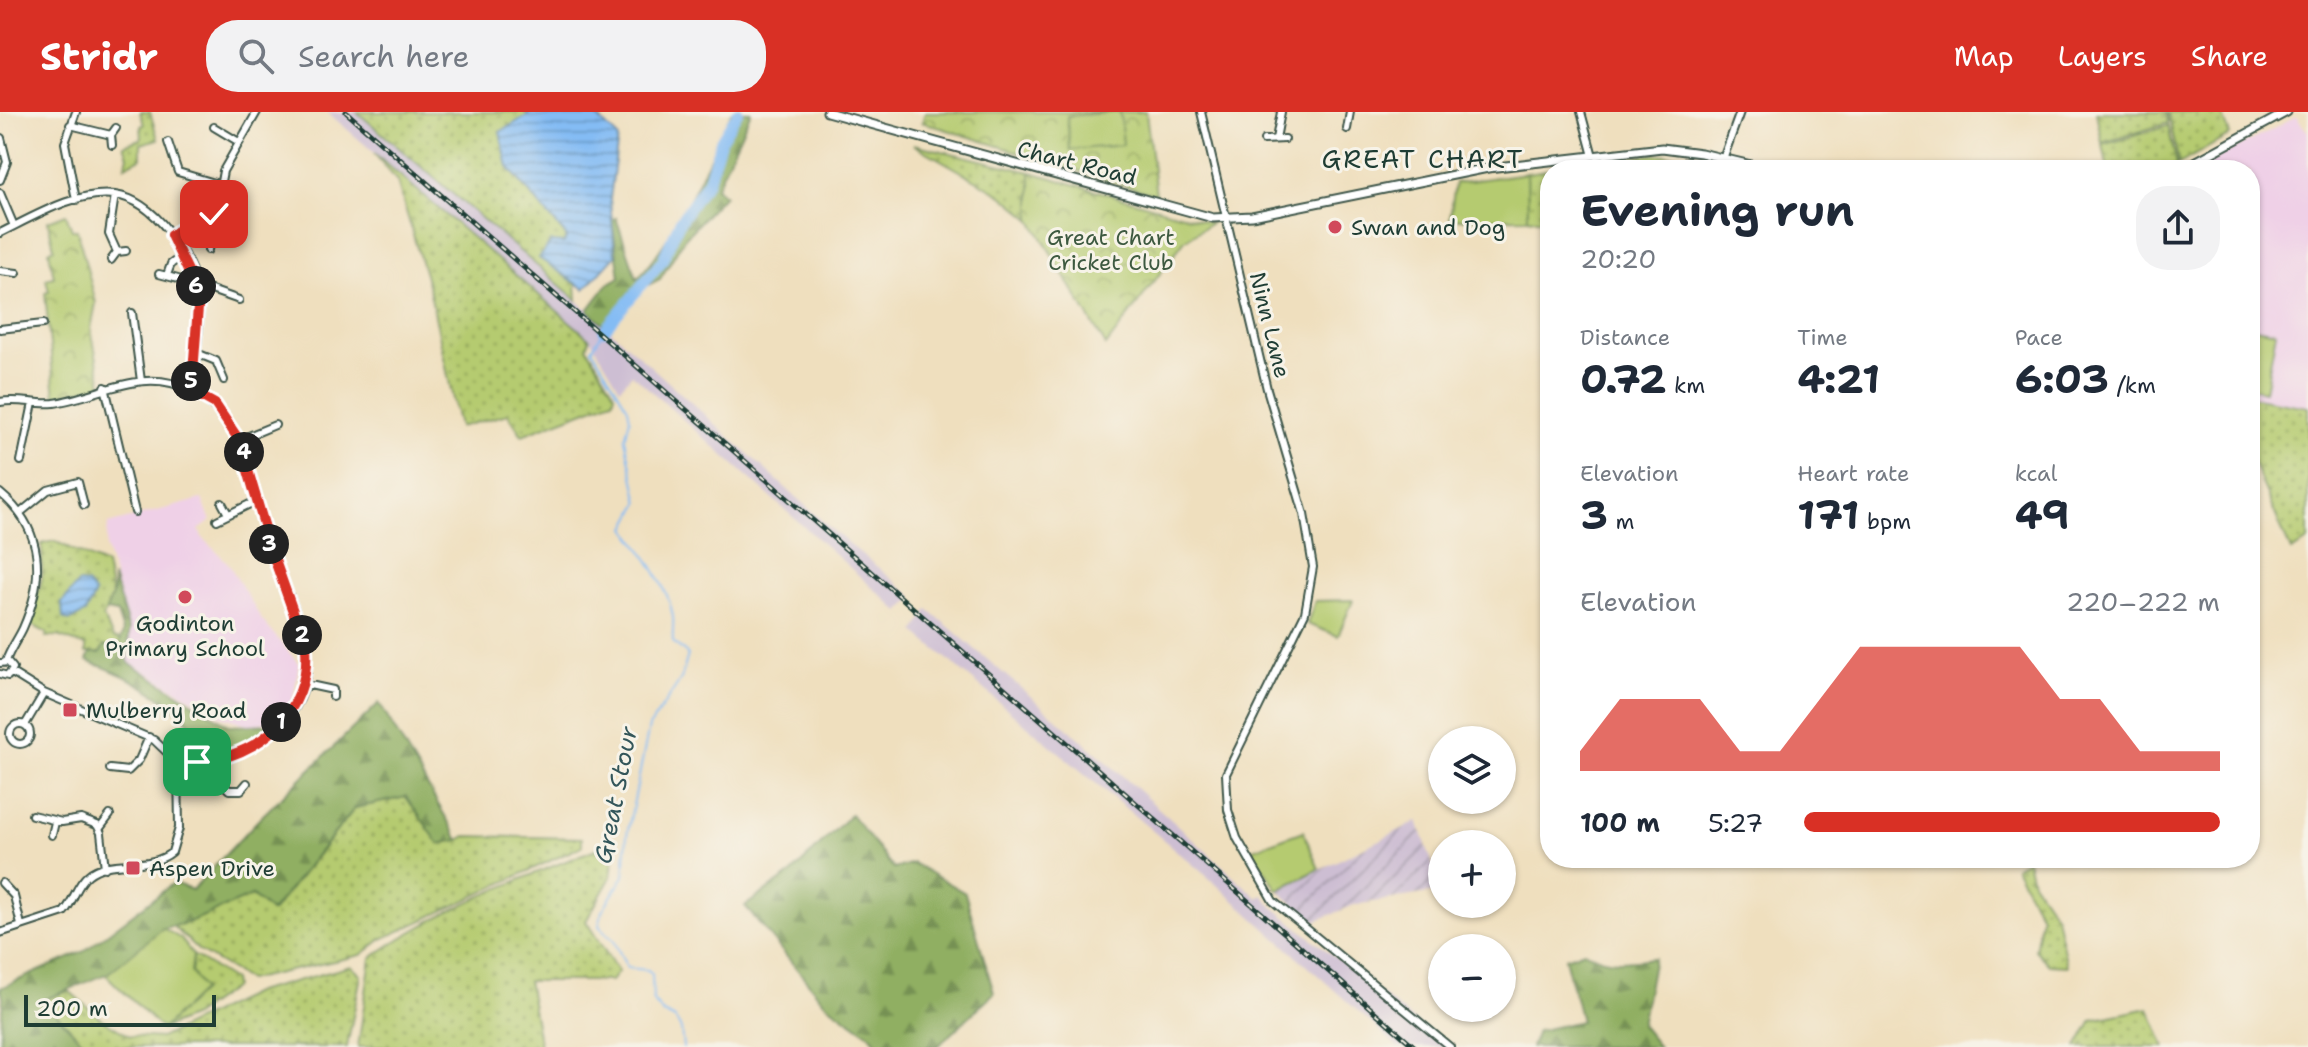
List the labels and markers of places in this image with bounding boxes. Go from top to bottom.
pin [180,180,248,248]
place label: Swan and Dog [1351,213,1505,242]
marker: Swan and Dog [1326,218,1344,236]
pin: 6 [176,266,216,306]
pin: 5 [171,361,211,401]
pin: 4 [224,432,264,472]
pin: 3 [249,524,289,564]
marker: Godinton Primary School [176,588,194,606]
place label: Godinton Primary School [105,609,265,663]
pin: 2 [282,615,322,655]
place label: Mulberry Road [86,696,246,725]
marker: Mulberry Road [61,701,79,719]
pin: 1 [261,702,301,742]
pin [163,728,231,796]
place label: Aspen Drive [149,854,275,883]
marker: Aspen Drive [124,859,142,877]

